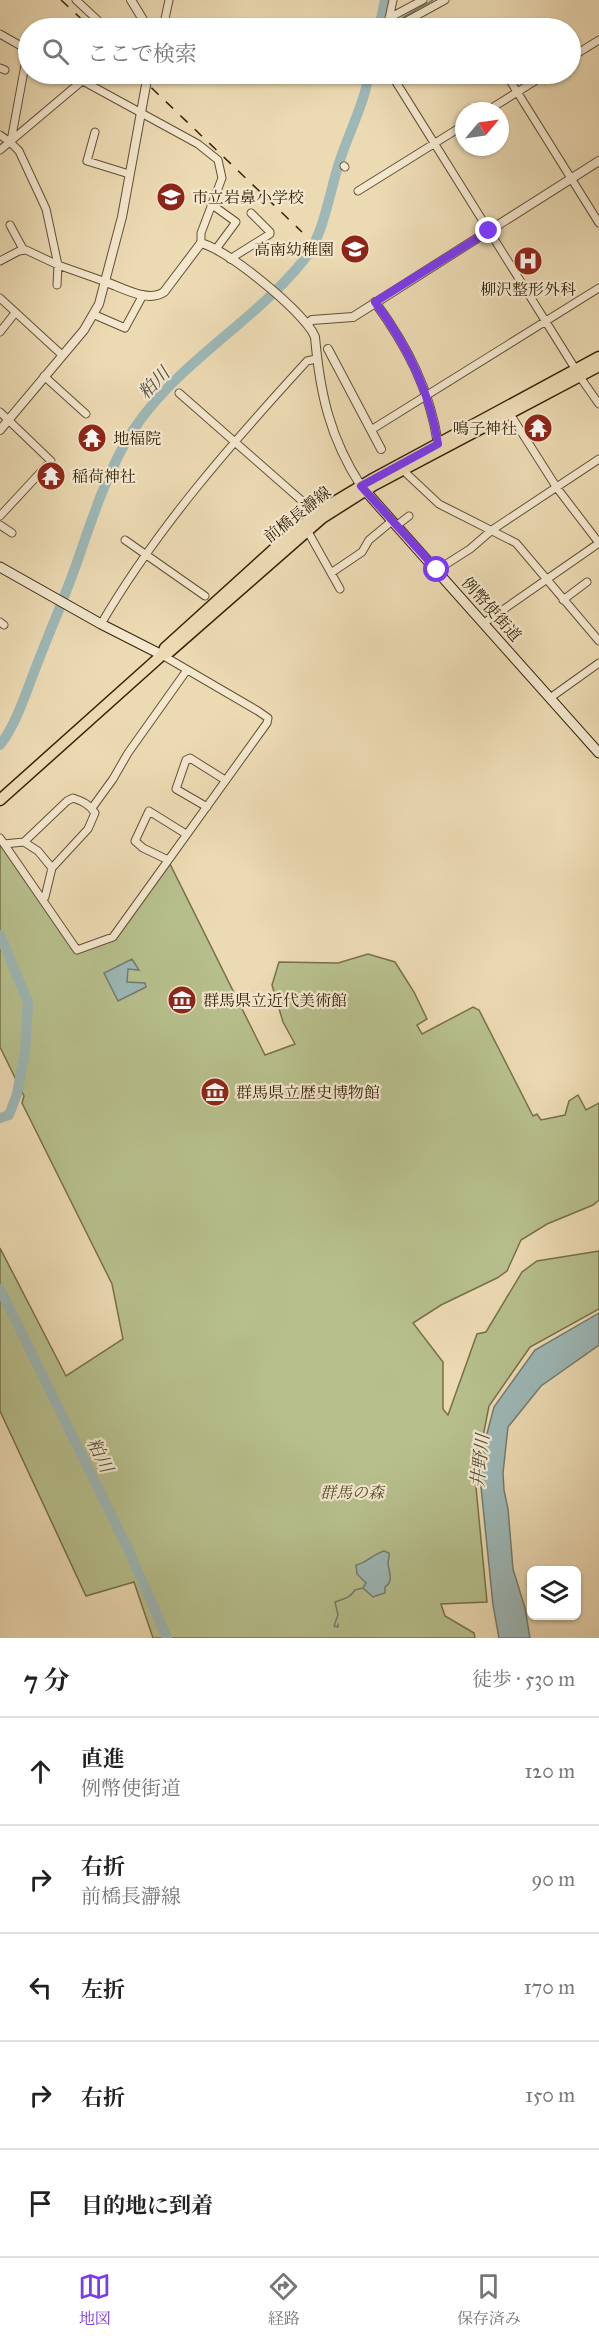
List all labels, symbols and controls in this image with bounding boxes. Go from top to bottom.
search box [18,18,581,84]
icon: search [39,35,72,68]
text: ここで検索 [87,40,197,67]
north arrow [455,102,509,156]
school or university icon: 市立岩鼻小学校 [155,181,187,213]
place label: 市立岩鼻小学校 [192,188,304,207]
route end [475,217,501,243]
school or university icon: 高南幼稚園 [339,233,371,265]
place label: 高南幼稚園 [254,240,334,259]
hospital icon: 柳沢整形外科 [512,245,544,277]
place label: 柳沢整形外科 [480,280,576,299]
water label: 粕川 [134,361,176,404]
temple icon: 鳴子神社 [522,412,554,444]
place label: 鳴子神社 [453,419,517,438]
temple icon: 地福院 [76,422,108,454]
place label: 地福院 [113,429,161,448]
temple icon: 稲荷神社 [35,460,67,492]
place label: 稲荷神社 [72,467,136,486]
street label: 前橋長瀞線 [260,482,335,547]
route start [423,556,449,582]
street label: 例幣使街道 [458,573,525,645]
museum icon: 群馬県立近代美術館 [166,984,198,1016]
place label: 群馬県立近代美術館 [203,991,347,1010]
museum icon: 群馬県立歴史博物館 [199,1076,231,1108]
place label: 群馬県立歴史博物館 [236,1083,380,1102]
water label: 井野川 [466,1431,494,1489]
water label: 粕川 [82,1434,119,1478]
park label: 群馬の森 [320,1483,386,1502]
map controls [527,1566,581,1620]
button: layers [527,1566,581,1620]
text: 7 分 [24,1664,69,1696]
text: 徒歩 · 530 m [472,1667,575,1691]
text: 直進 [81,1745,125,1772]
icon: ahead [24,1755,57,1788]
text: 120 m [524,1759,575,1783]
text: 例幣使街道 [81,1776,181,1800]
text: 右折 [81,1853,125,1880]
icon: right [24,1863,57,1896]
text: 90 m [532,1867,575,1891]
text: 前橋長瀞線 [81,1884,181,1908]
icon: left [24,1971,57,2004]
text: 170 m [524,1975,575,1999]
text: 左折 [81,1976,125,2003]
icon: right [24,2079,57,2112]
text: 150 m [525,2083,575,2107]
text: 右折 [81,2084,125,2111]
icon: arrive [24,2187,57,2220]
text: 目的地に到着 [81,2192,213,2219]
tab: 地図 [78,2270,111,2329]
tab: 経路 [267,2270,300,2329]
tab: 保存済み [457,2270,521,2329]

